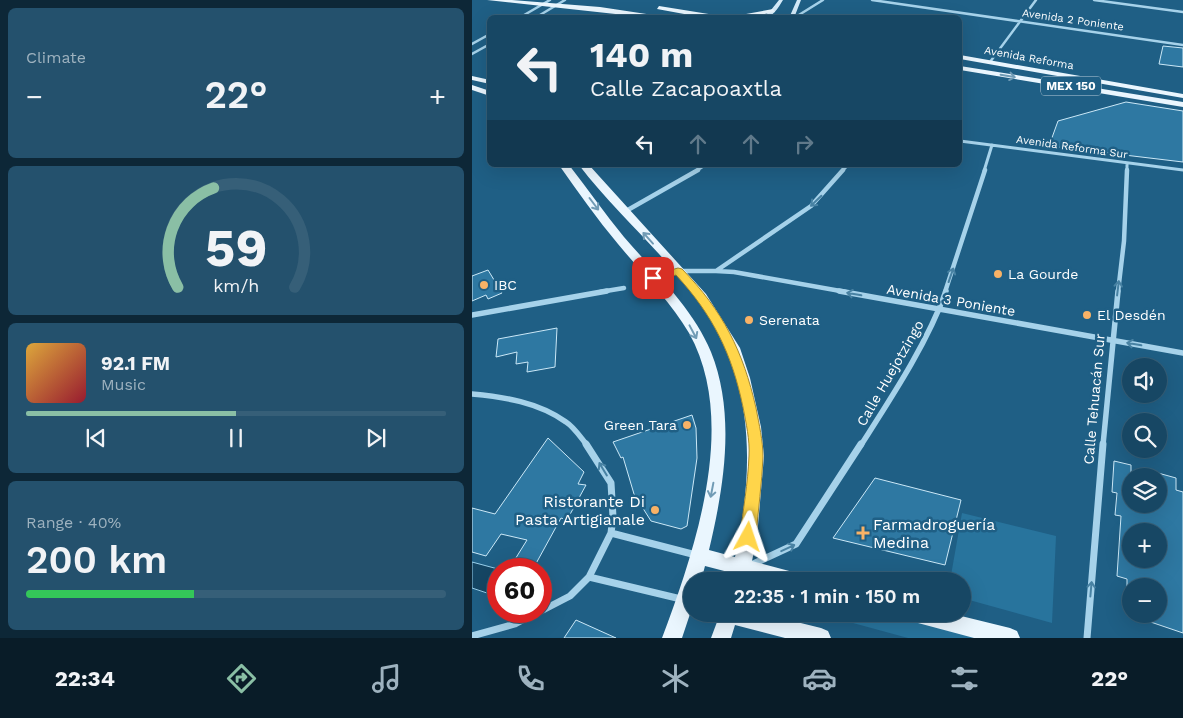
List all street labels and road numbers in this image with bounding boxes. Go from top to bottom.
street label: Avenida 2 Poniente [1021,6,1125,34]
street label: Avenida Reforma [983,44,1075,72]
road number: MEX 150 [1041,76,1101,95]
street label: Avenida Reforma Sur [1015,133,1129,161]
street label: Avenida 3 Poniente [885,281,1017,319]
street label: Calle Huejotzingo [853,317,927,429]
street label: Calle Tehuacán Sur [1080,333,1108,465]

